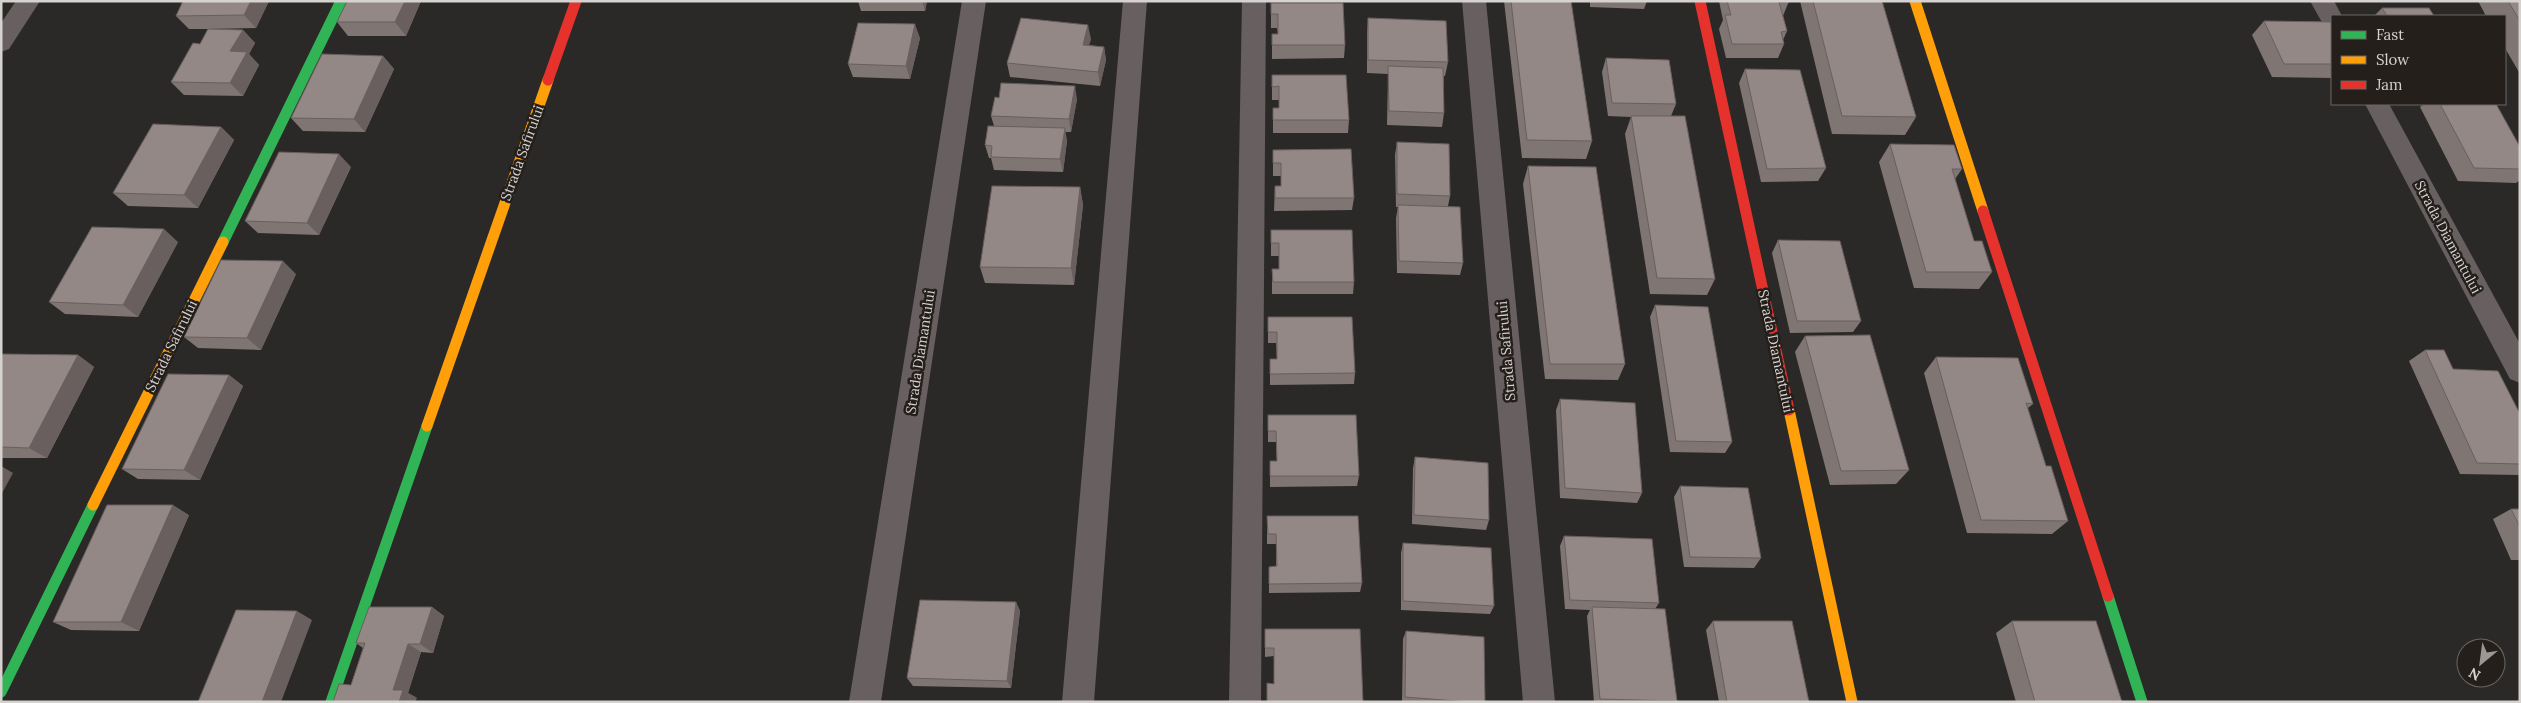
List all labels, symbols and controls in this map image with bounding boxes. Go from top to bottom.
legend [2331,15,2506,105]
text: Fast [2376,25,2404,44]
text: Slow [2376,50,2409,69]
text: Jam [2375,75,2403,94]
street label: Strada Safirului [496,103,548,203]
street label: Strada Diamantului [2411,177,2485,297]
street label: Strada Diamantului [1754,288,1798,414]
street label: Strada Diamantului [901,289,939,415]
street label: Strada Safirului [141,297,201,395]
street label: Strada Safirului [1493,300,1519,402]
north arrow [2456,638,2506,688]
text: N [2465,664,2484,685]

